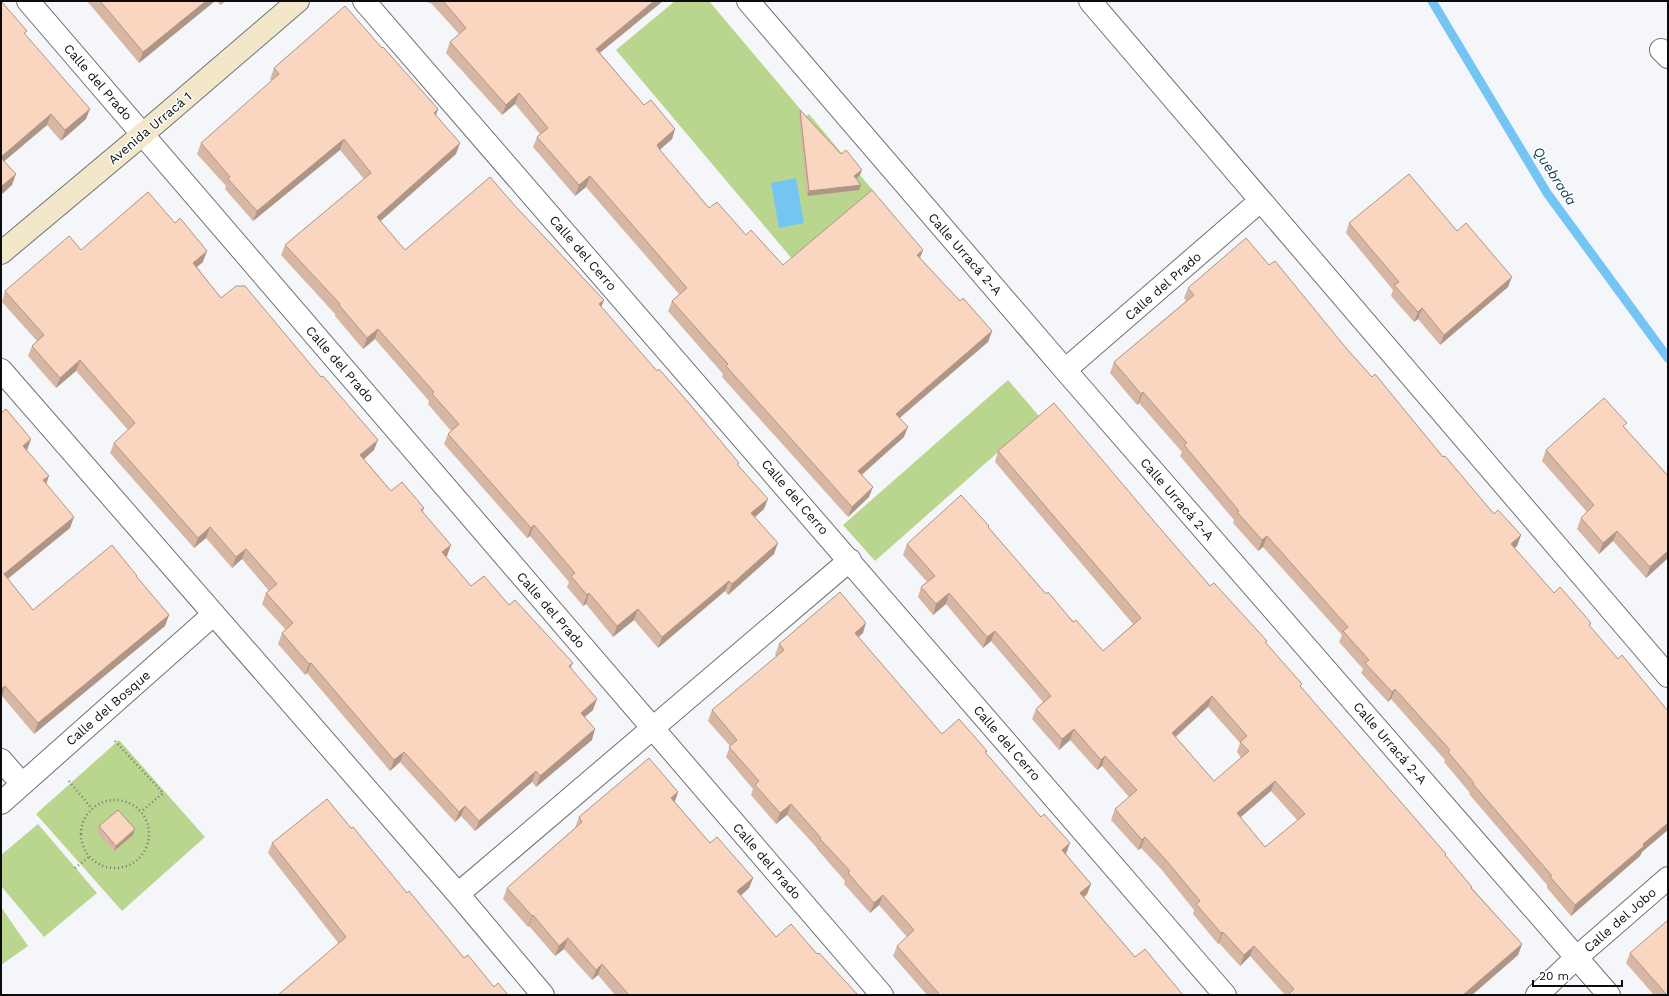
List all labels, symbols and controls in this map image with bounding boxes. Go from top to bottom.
street label: Calle del Prado [61,41,135,123]
street label: Avenida Urracá 1 [105,89,195,167]
water label: Quebrada [1530,144,1580,209]
street label: Calle Urracá 2-A [925,210,1005,299]
street label: Calle del Cerro [546,212,620,294]
street label: Calle del Prado [1122,249,1204,323]
street label: Calle del Prado [303,323,377,405]
street label: Calle Urracá 2-A [1137,455,1217,544]
street label: Calle del Cerro [758,456,832,538]
street label: Calle del Prado [514,569,588,651]
street label: Calle del Bosque [63,667,153,749]
street label: Calle Urracá 2-A [1350,699,1430,788]
street label: Calle del Cerro [970,702,1044,784]
street label: Calle del Prado [730,820,804,902]
street label: Calle del Jobo [1581,885,1659,955]
scale bar [1533,962,1622,988]
text: 20 m [1539,969,1569,983]

